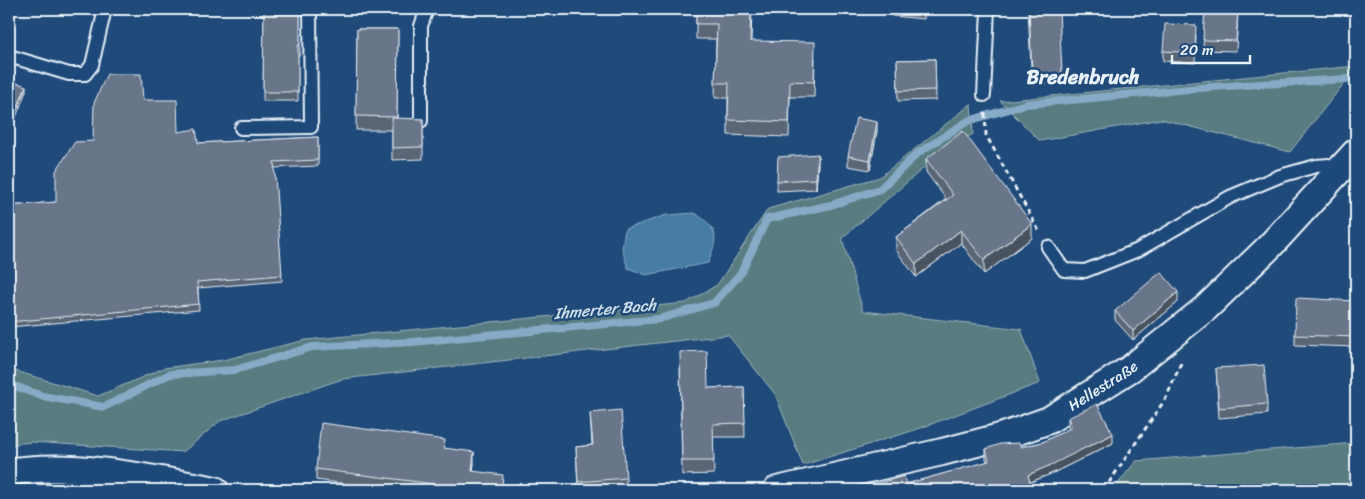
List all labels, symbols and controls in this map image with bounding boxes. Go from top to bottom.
scale bar [1172,32,1250,64]
text: 20 m [1180,37,1214,63]
district label: Bredenbruch [1026,60,1140,95]
water label: Ihmerter Bach [552,290,659,328]
street label: Hellestraße [1063,354,1144,418]

